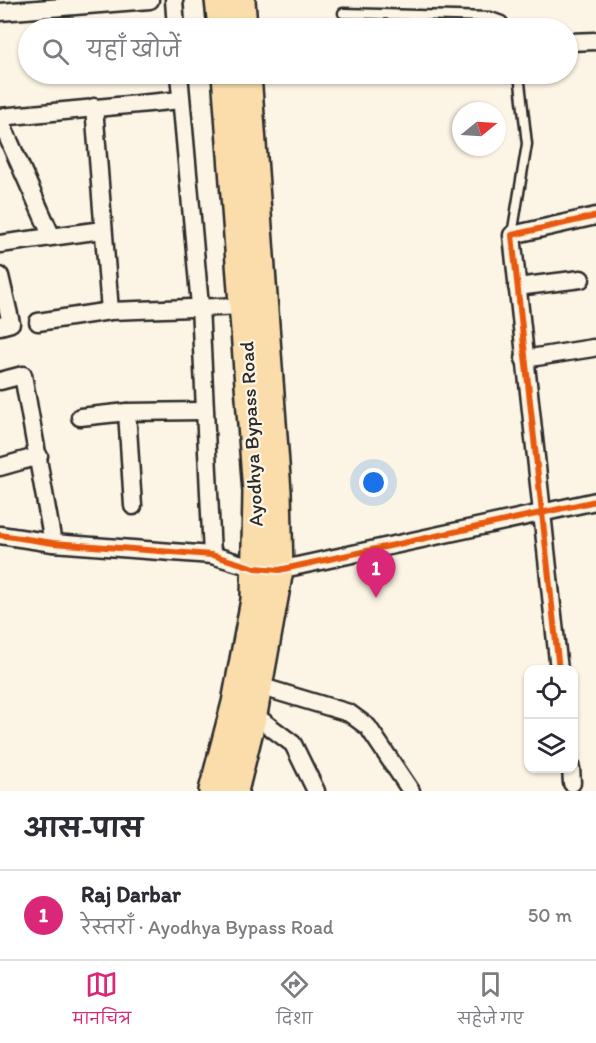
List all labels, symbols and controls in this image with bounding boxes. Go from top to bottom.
search box [18,18,578,84]
icon: search [39,35,72,68]
text: यहाँ खोजें [87,36,181,63]
north arrow [452,102,506,156]
street label: Ayodhya Bypass Road [234,341,268,527]
your location [359,468,388,497]
pin: 1 [356,548,395,598]
map controls [524,665,578,773]
button: locate [524,665,578,719]
button: layers [524,719,578,773]
text: आस-पास [24,812,143,844]
text: Raj Darbar [81,881,181,908]
text: 1 [39,903,48,927]
text: 50 m [528,903,572,927]
text: रेस्तराँ · Ayodhya Bypass Road [81,915,334,939]
tab: मानचित्र [73,968,131,1036]
tab: दिशा [276,968,313,1036]
tab: सहेजे गए [458,968,523,1036]

